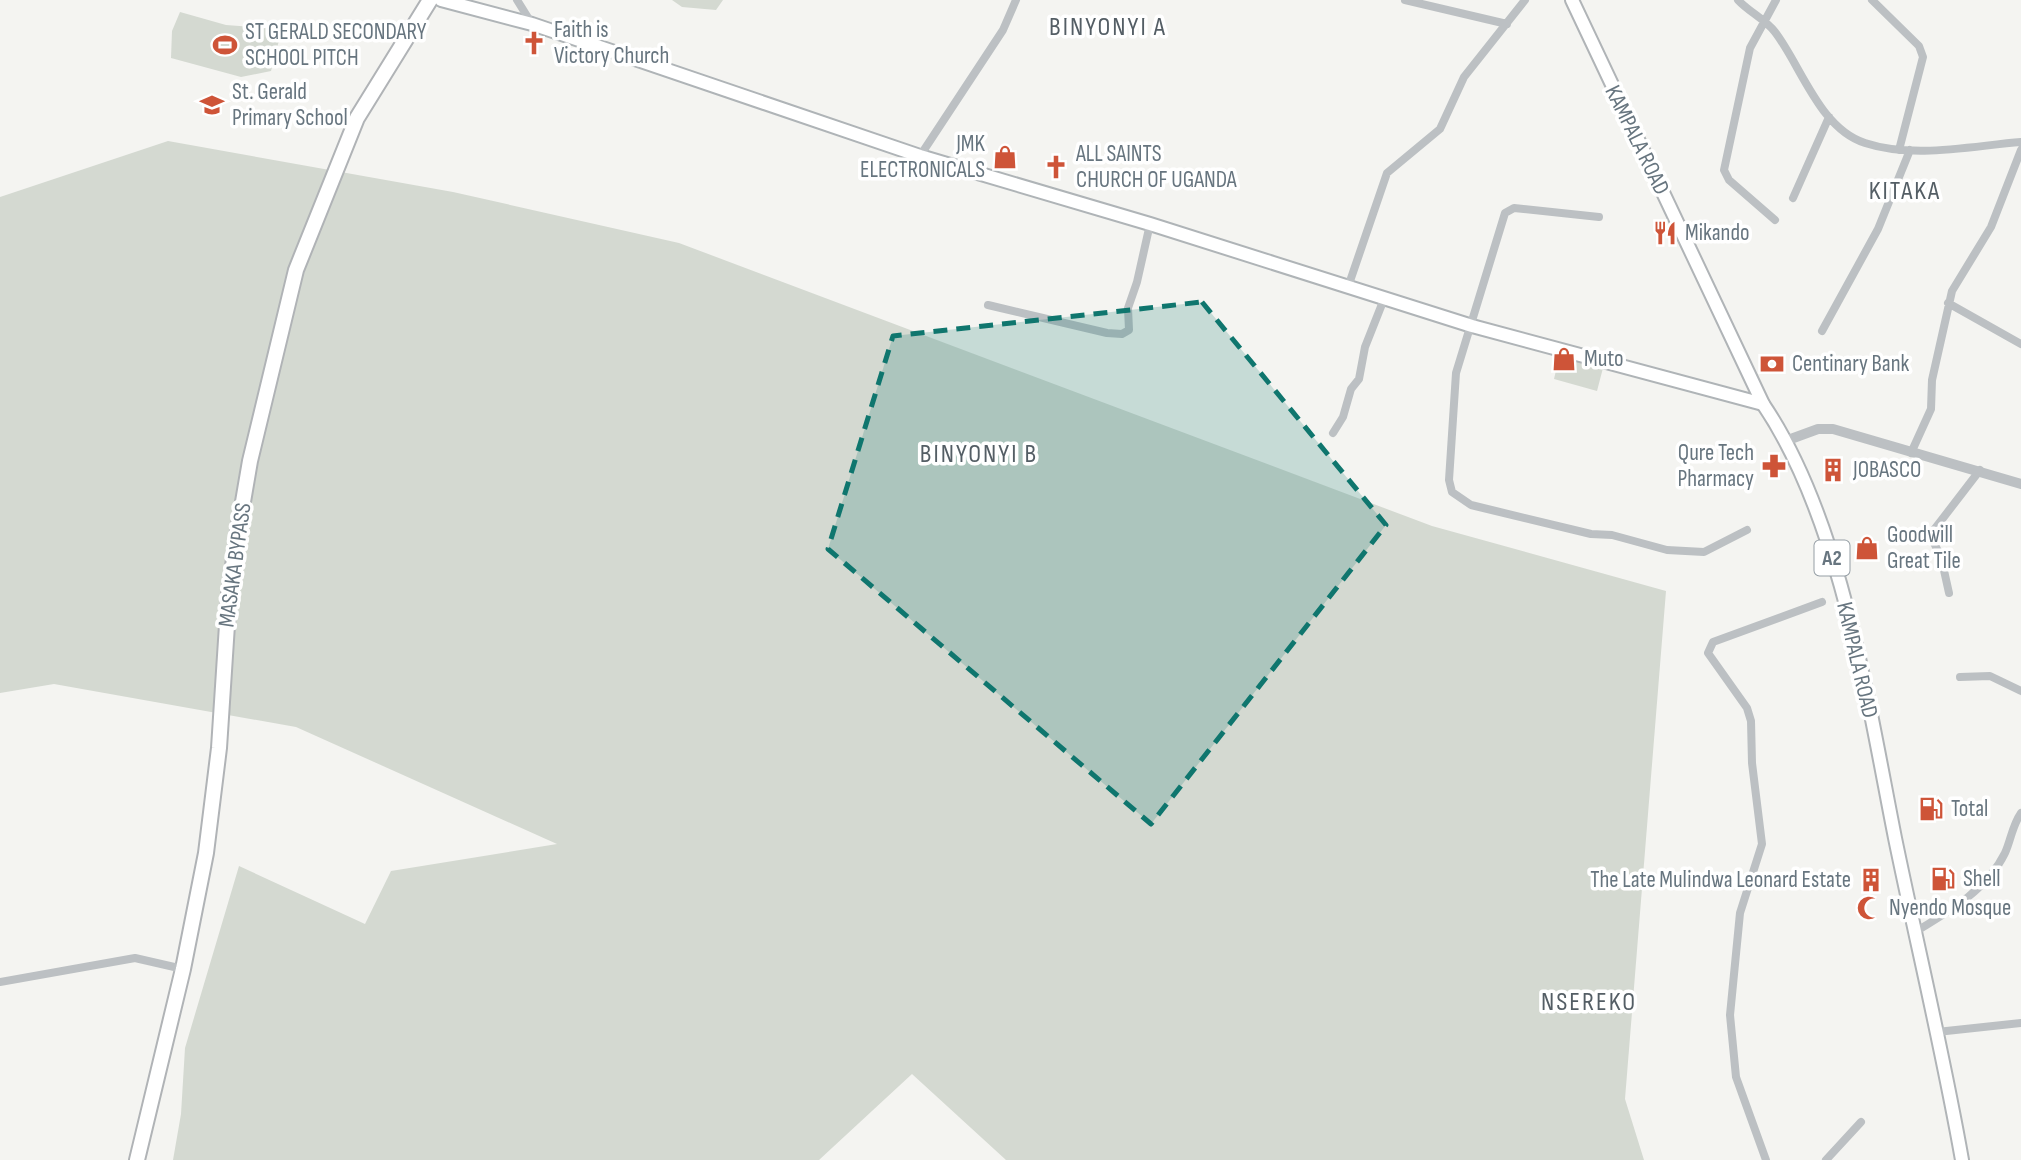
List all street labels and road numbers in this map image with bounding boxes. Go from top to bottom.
street label: KAMPALA ROAD [1599,81,1675,199]
street label: MASAKA BYPASS [212,501,258,629]
road number: A2 [1814,540,1850,576]
street label: KAMPALA ROAD [1830,599,1884,721]

